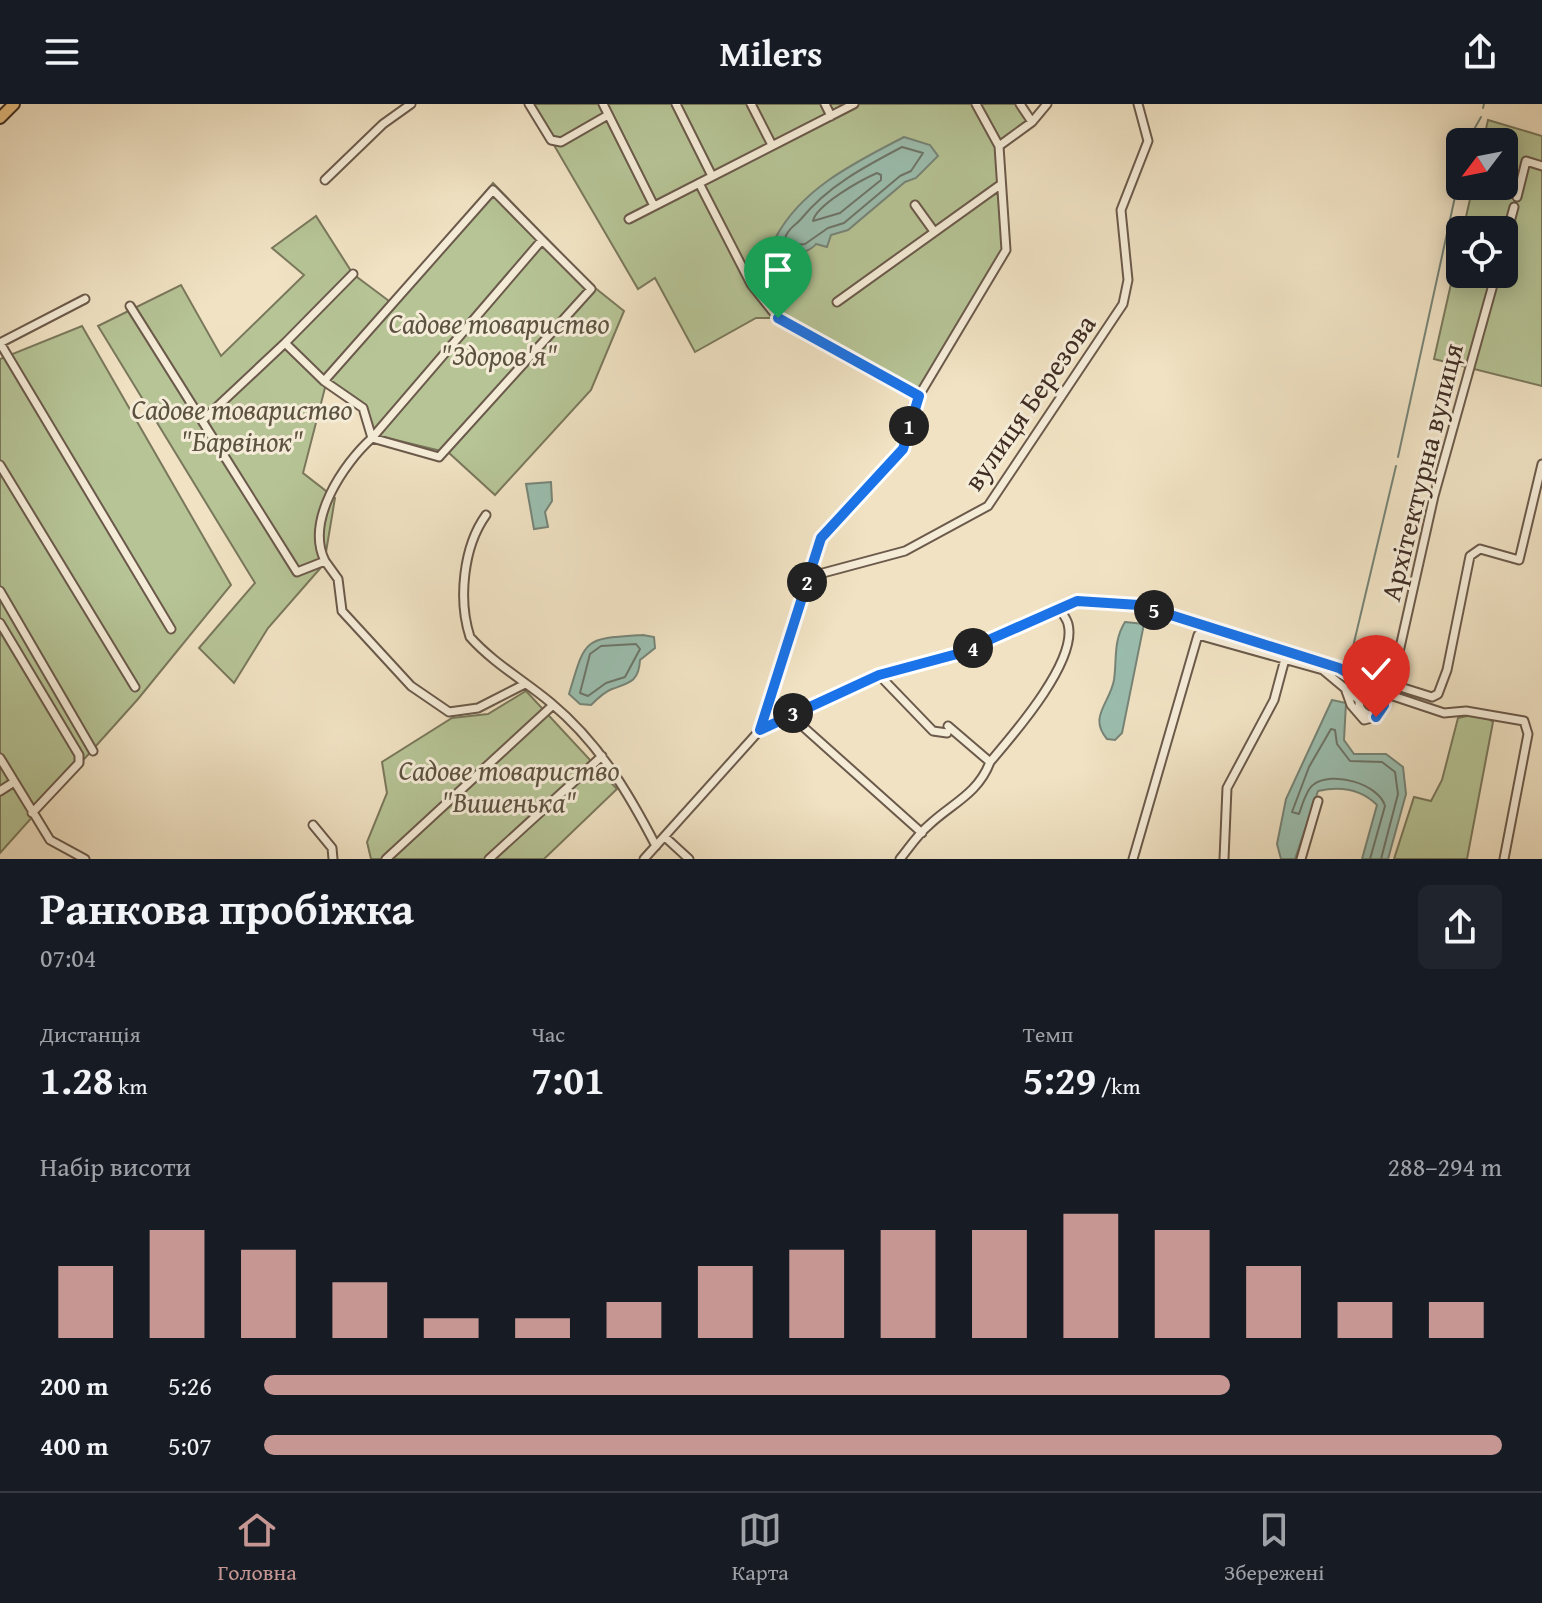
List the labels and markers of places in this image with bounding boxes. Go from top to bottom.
pin [744,236,812,318]
pin: 1 [889,406,929,446]
pin: 2 [787,562,827,602]
pin: 5 [1134,590,1174,630]
pin: 4 [953,628,993,668]
pin [1342,635,1410,717]
pin: 3 [773,693,813,733]

